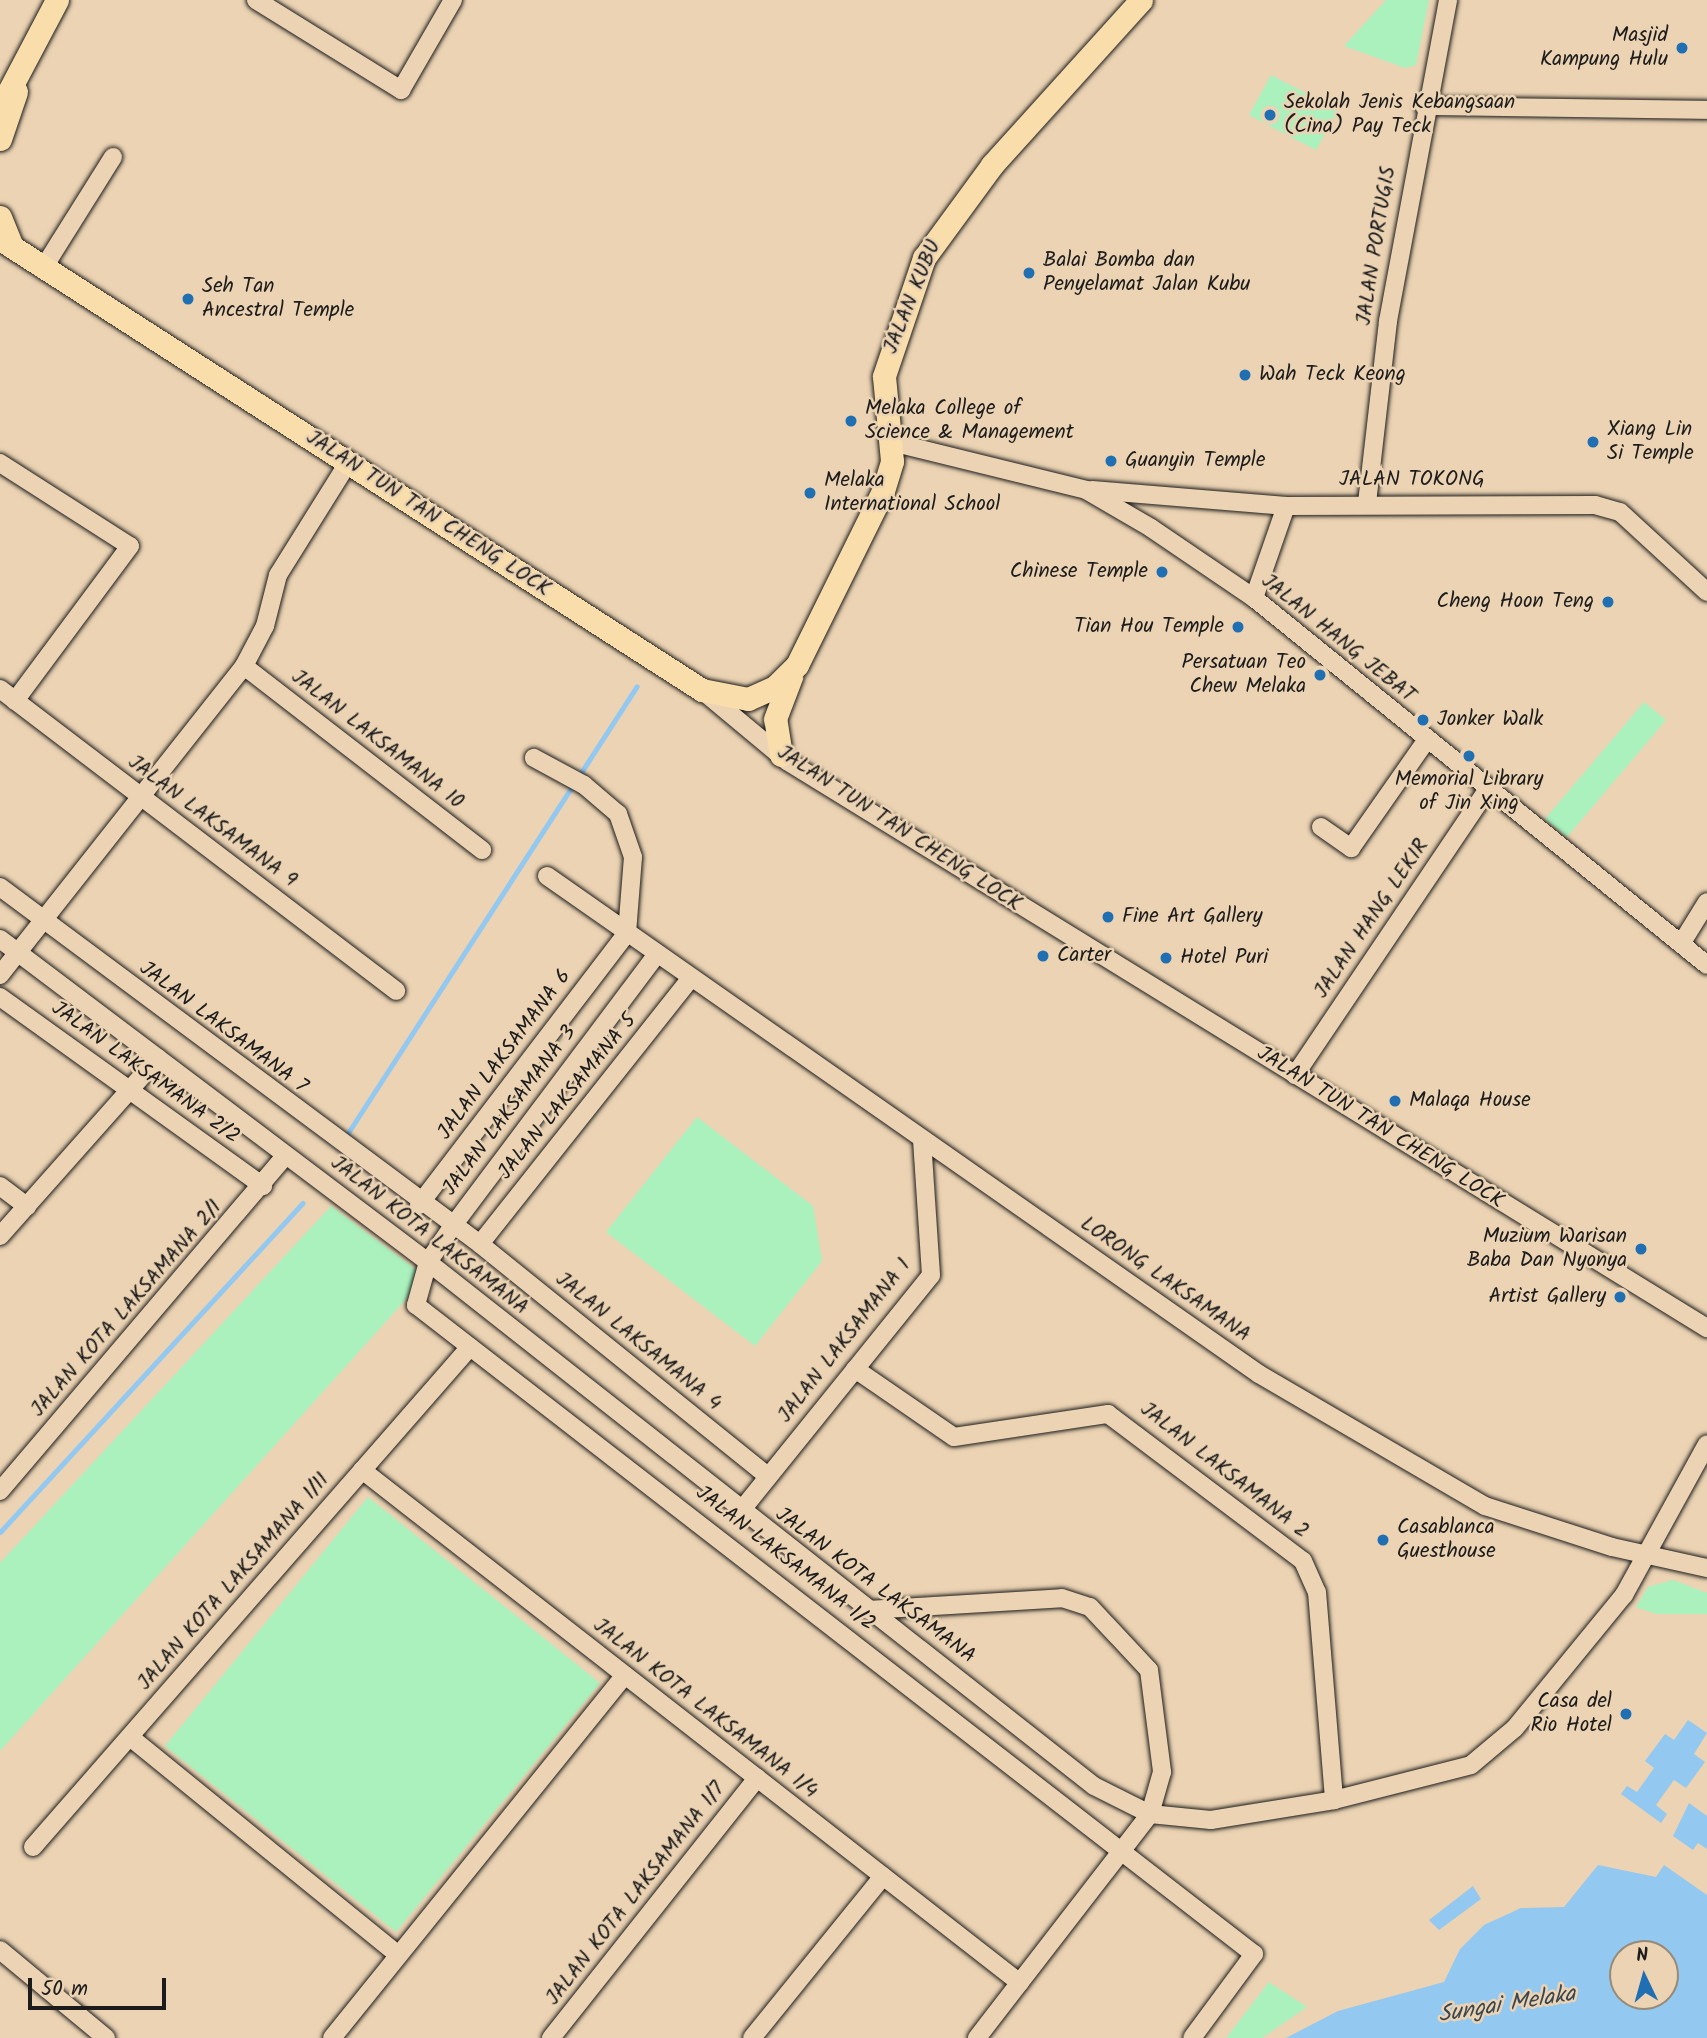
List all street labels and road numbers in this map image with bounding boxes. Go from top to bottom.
street label: JALAN PORTUGIS [1352,165,1402,327]
street label: JALAN KUBU [879,236,947,358]
street label: JALAN TUN TAN CHENG LOCK [301,425,555,603]
street label: JALAN TOKONG [1339,467,1485,493]
street label: JALAN HANG JEBAT [1256,569,1420,709]
street label: JALAN LAKSAMANA 10 [286,665,468,815]
street label: JALAN TUN TAN CHENG LOCK [772,740,1026,918]
street label: JALAN LAKSAMANA 9 [123,750,301,894]
street label: JALAN HANG LEKIR [1309,835,1435,1003]
street label: JALAN LAKSAMANA 7 [134,956,312,1100]
street label: JALAN LAKSAMANA 6 [433,965,577,1145]
street label: JALAN LAKSAMANA 2/2 [46,996,244,1150]
street label: JALAN LAKSAMANA 5 [493,1009,643,1185]
street label: JALAN LAKSAMANA 3 [438,1021,582,1201]
street label: JALAN TUN TAN CHENG LOCK [1252,1041,1508,1215]
street label: JALAN KOTA LAKSAMANA [325,1151,533,1321]
street label: JALAN KOTA LAKSAMANA 2/1 [26,1196,228,1422]
street label: LORONG LAKSAMANA [1075,1212,1255,1348]
street label: JALAN LAKSAMANA 1 [773,1254,917,1428]
street label: JALAN LAKSAMANA 4 [550,1267,726,1417]
street label: JALAN LAKSAMANA 2 [1135,1397,1313,1545]
street label: JALAN KOTA LAKSAMANA 1/11 [133,1468,335,1696]
street label: JALAN LAKSAMANA 1/2 [690,1481,880,1637]
street label: JALAN KOTA LAKSAMANA [770,1502,980,1670]
street label: JALAN KOTA LAKSAMANA 1/4 [588,1613,822,1805]
street label: JALAN KOTA LAKSAMANA 1/7 [541,1777,731,2011]

